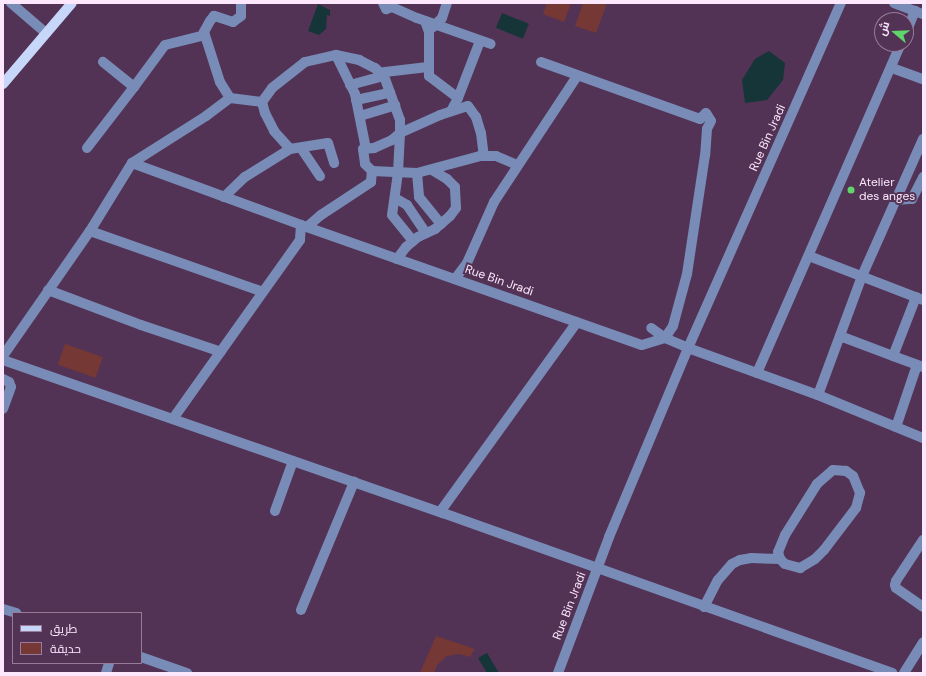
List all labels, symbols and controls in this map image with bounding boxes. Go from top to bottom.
north arrow [874,12,914,52]
text: ش [875,19,893,37]
street label: Rue Bin Jradi [747,102,789,174]
place label: Atelier des anges [859,176,915,204]
marker: Atelier des anges [846,185,856,195]
street label: Rue Bin Jradi [463,263,535,299]
street label: Rue Bin Jradi [550,570,590,642]
legend [12,612,142,664]
text: طريق [50,621,77,637]
text: حديقة [50,641,81,657]

